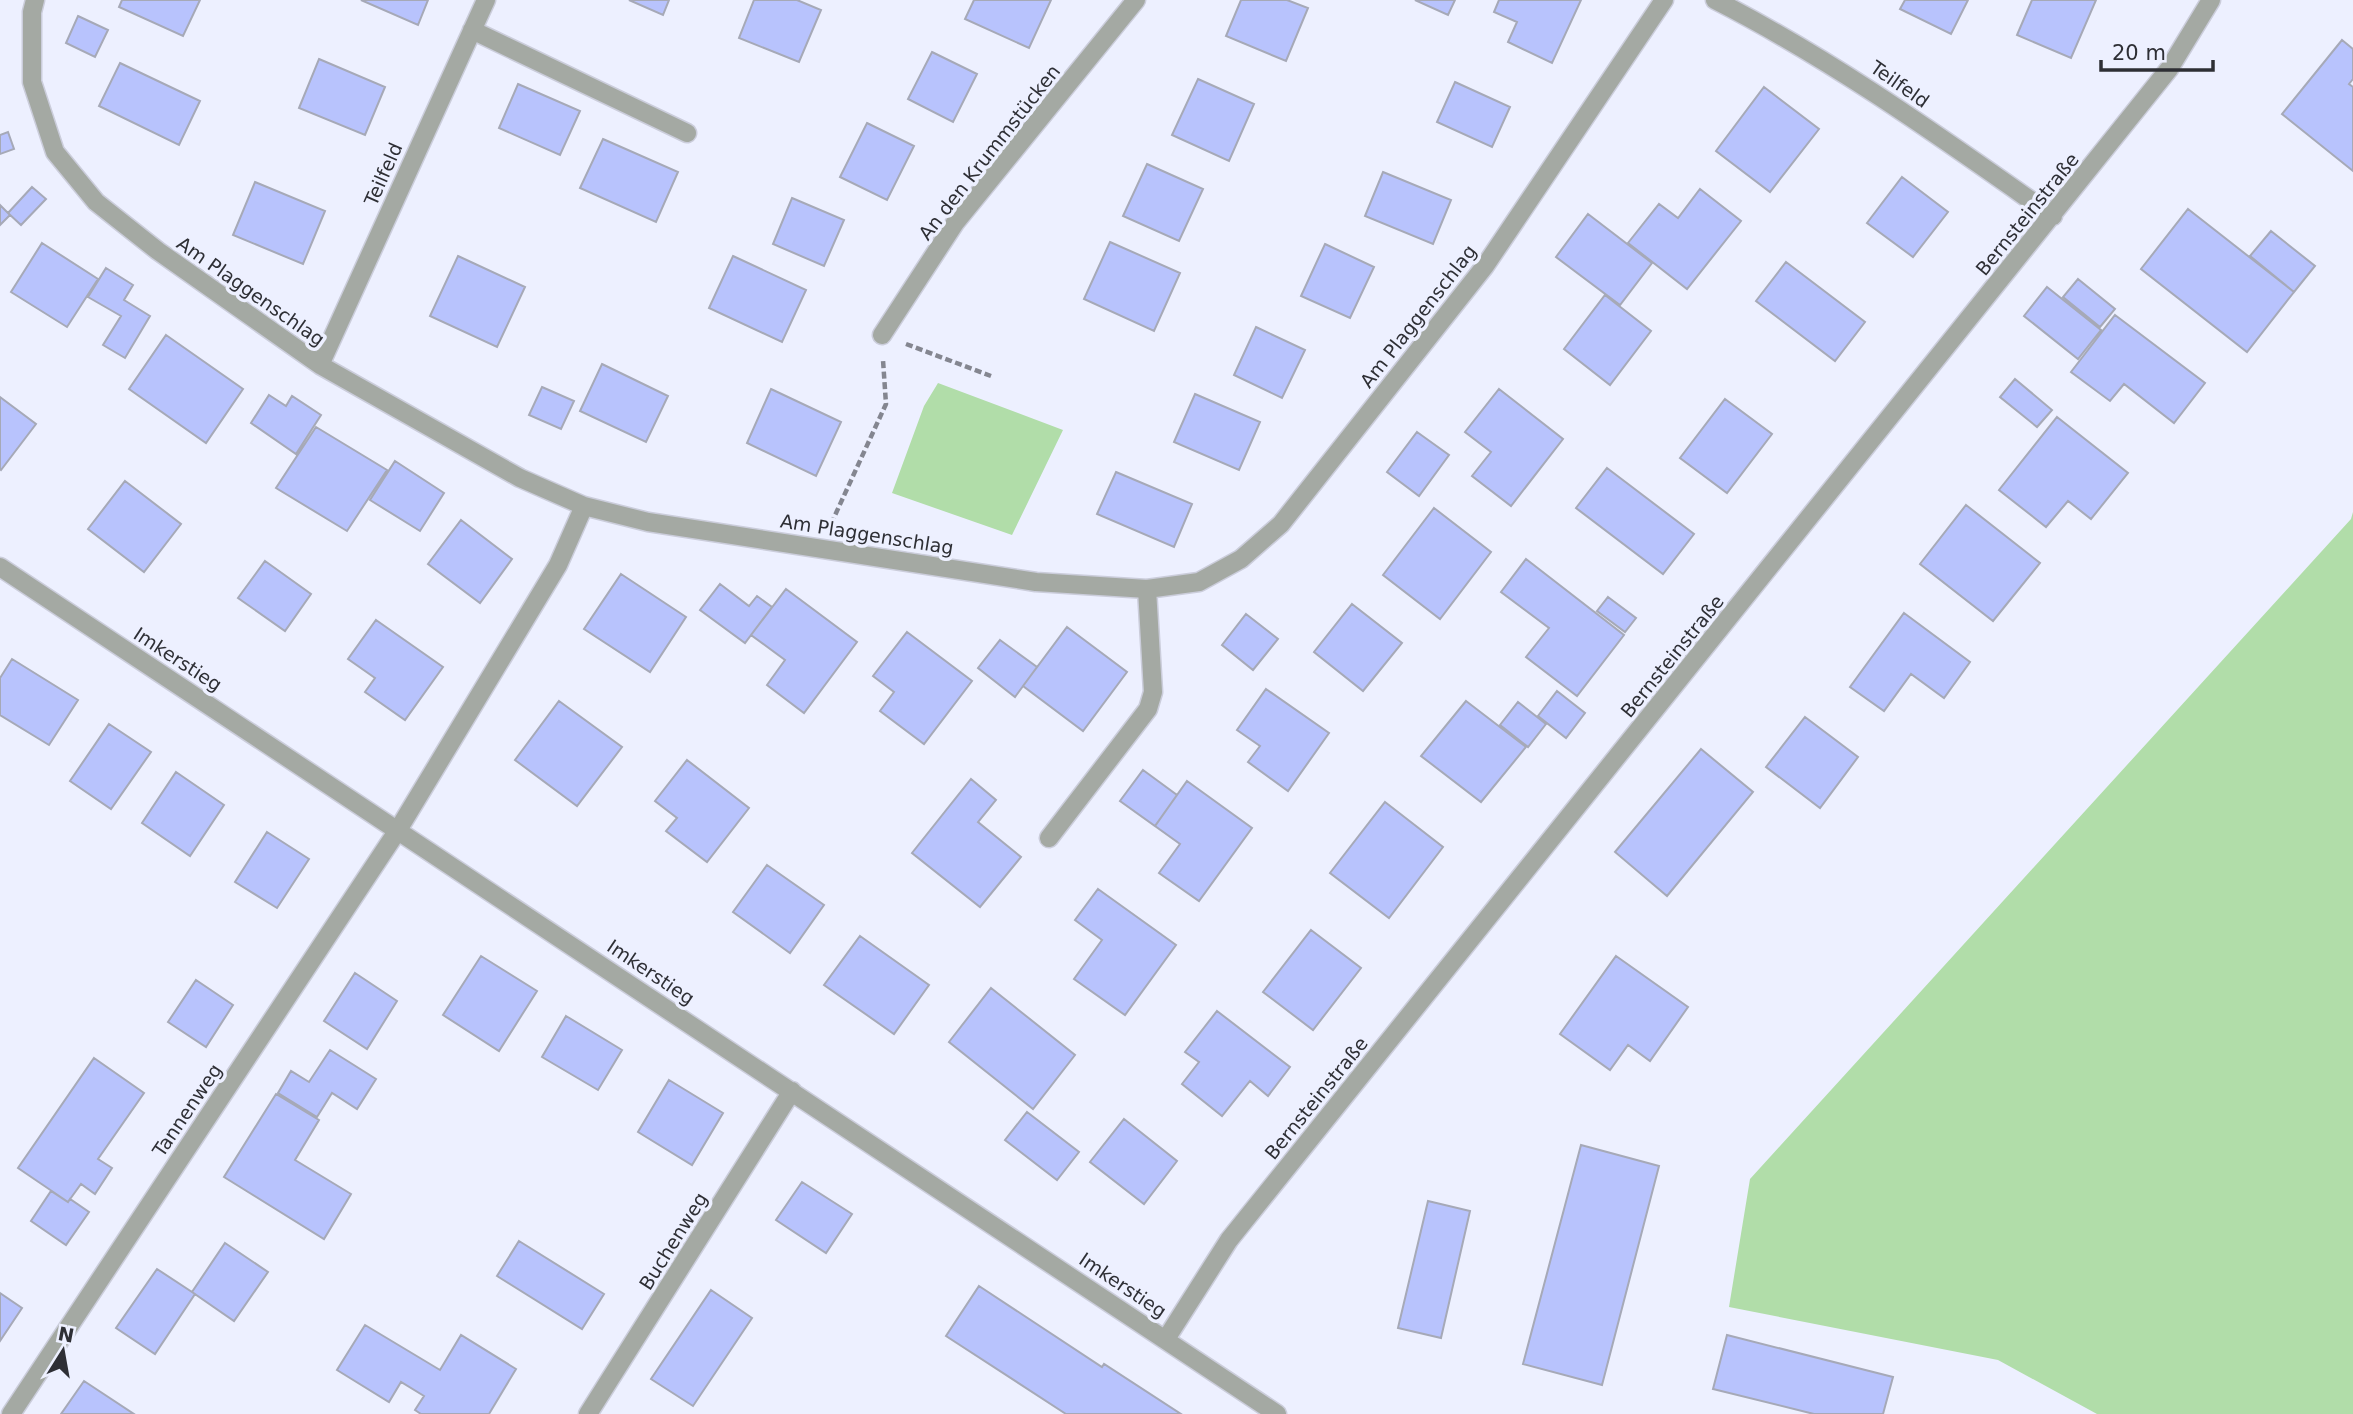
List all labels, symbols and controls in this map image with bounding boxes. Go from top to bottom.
scale bar [2101,28,2213,72]
text: 20 m [2112,41,2166,65]
street label: Teilfeld [1866,55,1933,112]
street label: An den Krummstücken [914,60,1064,244]
street label: Teilfeld [359,139,407,210]
street label: Bernsteinstraße [1971,148,2083,280]
street label: Am Plaggenschlag [173,232,329,350]
street label: Am Plaggenschlag [1355,240,1481,392]
street label: Am Plaggenschlag [779,509,955,559]
street label: Bernsteinstraße [1616,590,1728,722]
street label: Imkerstieg [130,622,226,696]
street label: Imkerstieg [603,935,699,1009]
street label: Bernsteinstraße [1260,1032,1372,1164]
street label: Tannenweg [147,1059,226,1161]
street label: Buchenweg [634,1188,712,1294]
street label: Imkerstieg [1075,1248,1171,1322]
north arrow [28,1316,98,1386]
text: N [56,1322,76,1347]

